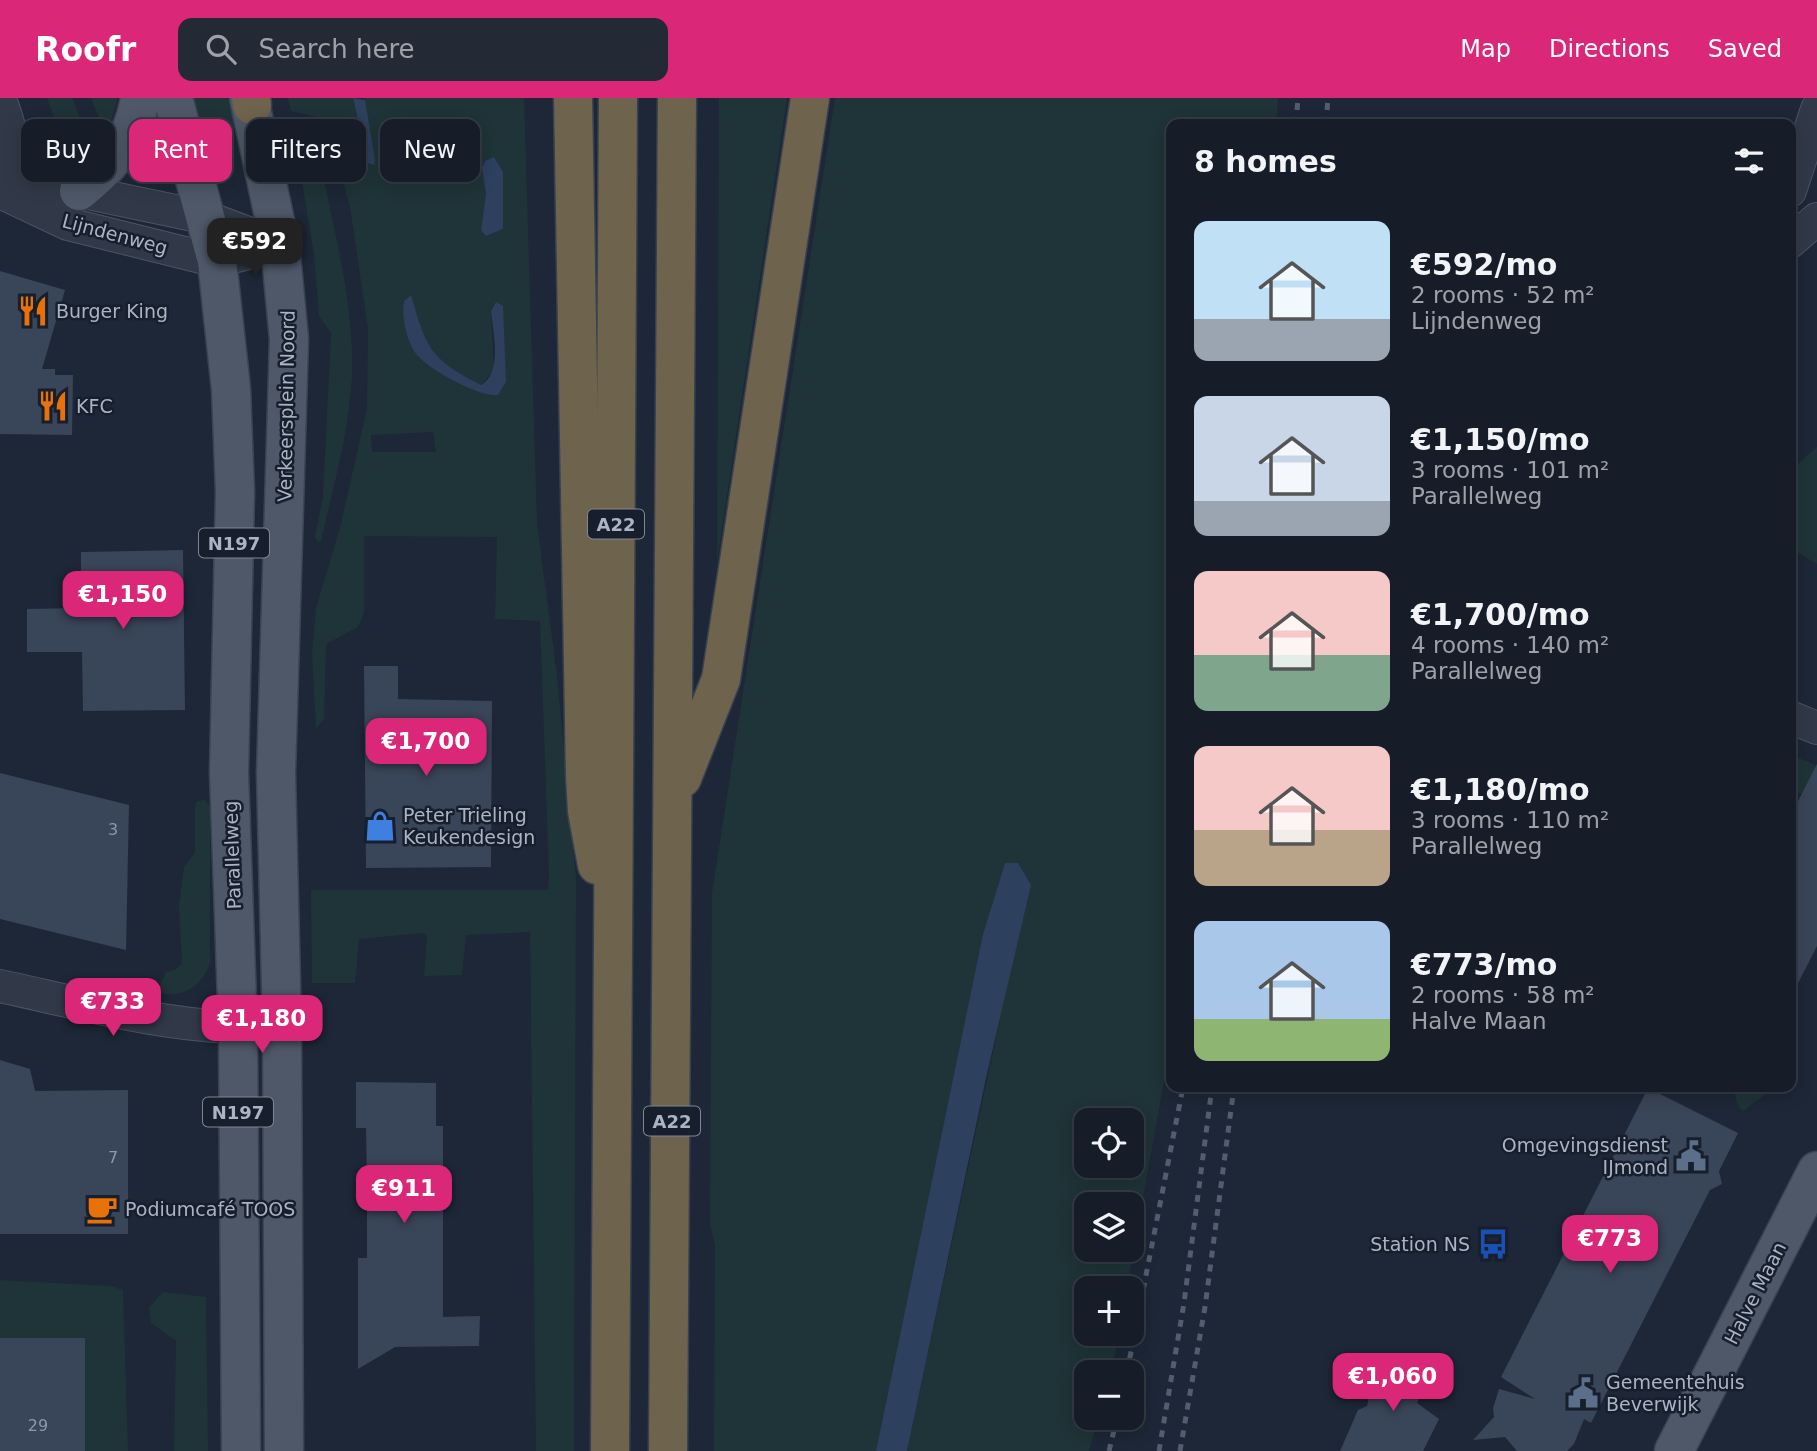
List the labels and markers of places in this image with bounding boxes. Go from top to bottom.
pin: €592 [214,218,296,278]
restaurant icon: Burger King [16,294,50,328]
place label: Burger King [56,300,168,322]
restaurant icon: KFC [36,389,70,423]
place label: KFC [76,395,113,417]
pin: €1,150 [66,572,180,631]
pin: €1,700 [369,718,483,778]
place label: Peter Trieling Keukendesign [403,804,535,848]
shop icon: Peter Trieling Keukendesign [363,809,397,843]
pin: €733 [72,978,154,1038]
pin: €1,180 [205,996,319,1055]
place label: Omgevingsdienst IJmond [1502,1134,1668,1178]
public building icon: Omgevingsdienst IJmond [1674,1139,1708,1173]
pin: €911 [363,1166,445,1225]
cafe icon: Podiumcafé TOOS [85,1192,119,1226]
place label: Podiumcafé TOOS [125,1198,295,1220]
pin: €773 [1569,1216,1651,1275]
bus stop icon: Station NS [1476,1227,1510,1261]
place label: Station NS [1370,1233,1470,1255]
pin: €1,060 [1336,1354,1450,1413]
place label: Gemeentehuis Beverwijk [1606,1371,1745,1415]
public building icon: Gemeentehuis Beverwijk [1566,1376,1600,1410]

